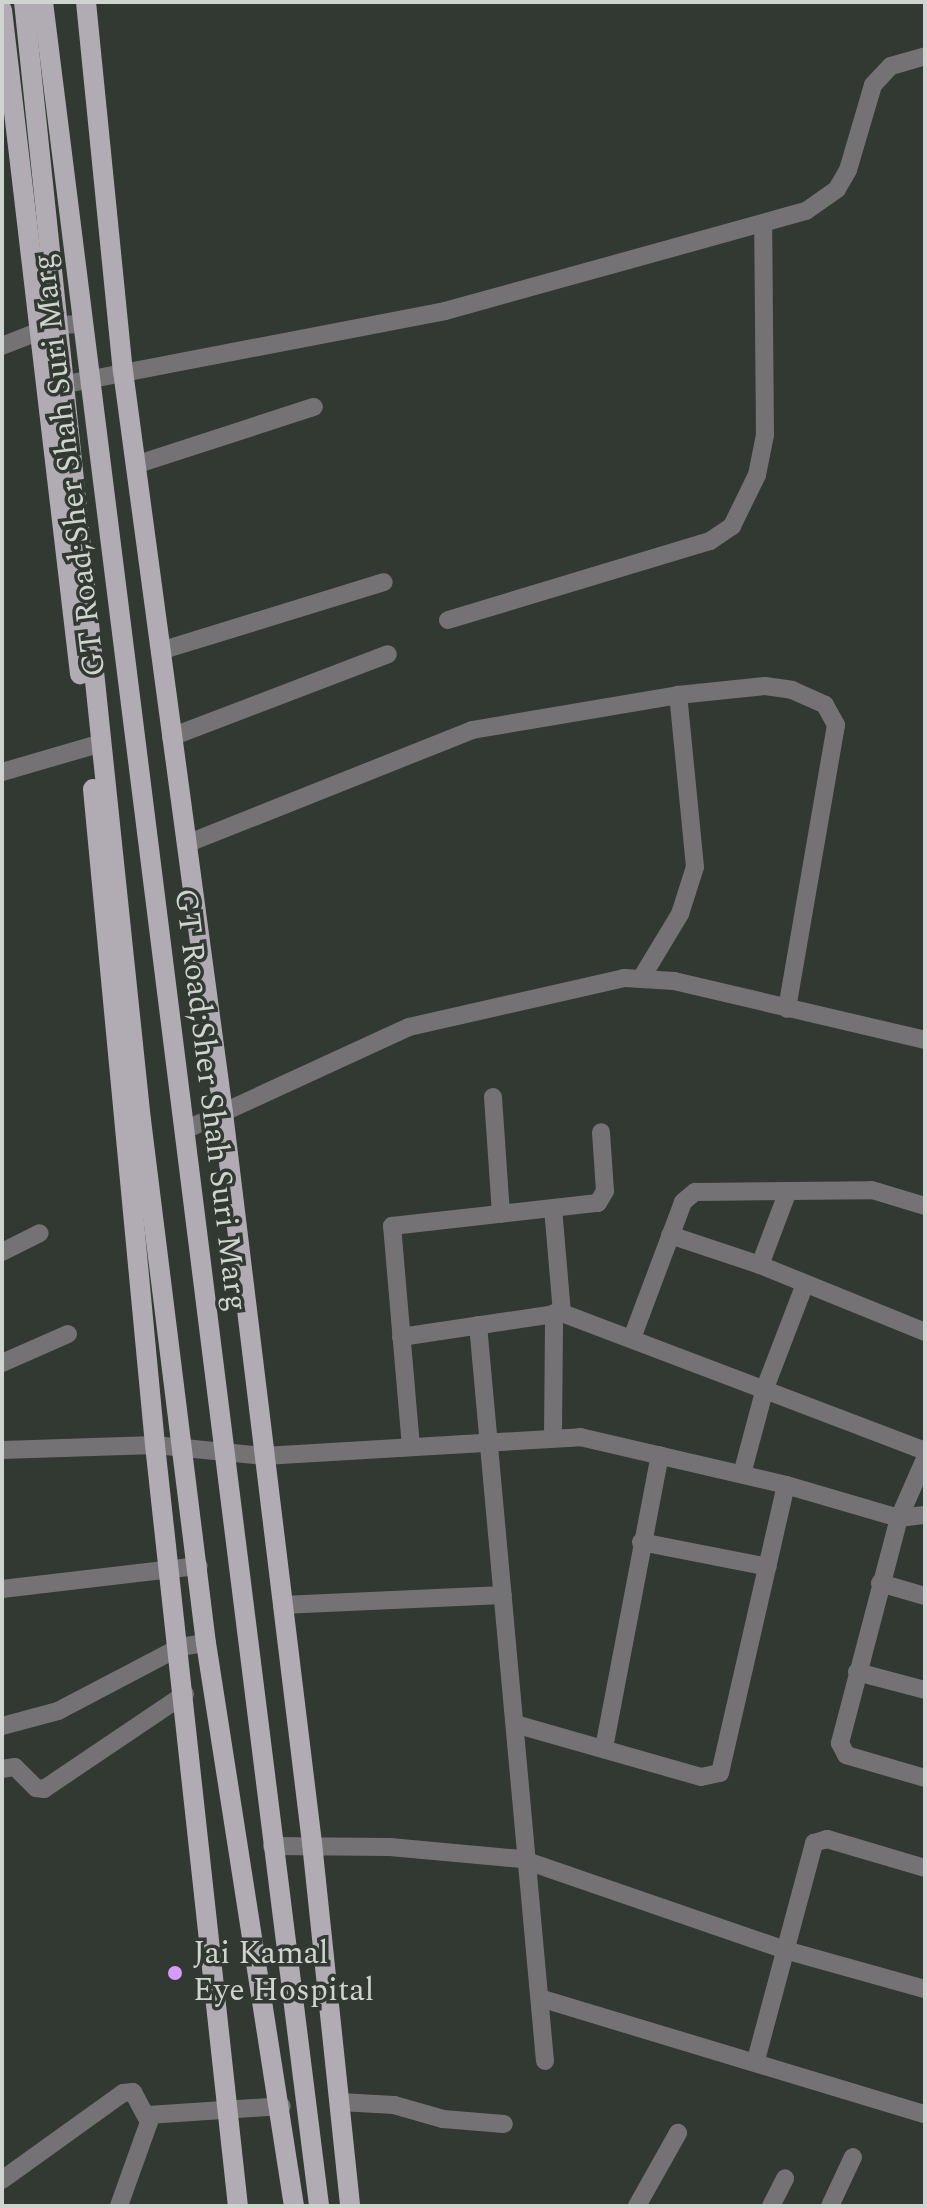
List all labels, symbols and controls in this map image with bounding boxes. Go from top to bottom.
street label: GT Road;Sher Shah Suri Marg [25,251,115,679]
street label: GT Road;Sher Shah Suri Marg [165,886,255,1314]
place label: Jai Kamal Eye Hospital [193,1936,374,2011]
marker: Jai Kamal Eye Hospital [164,1962,186,1984]

